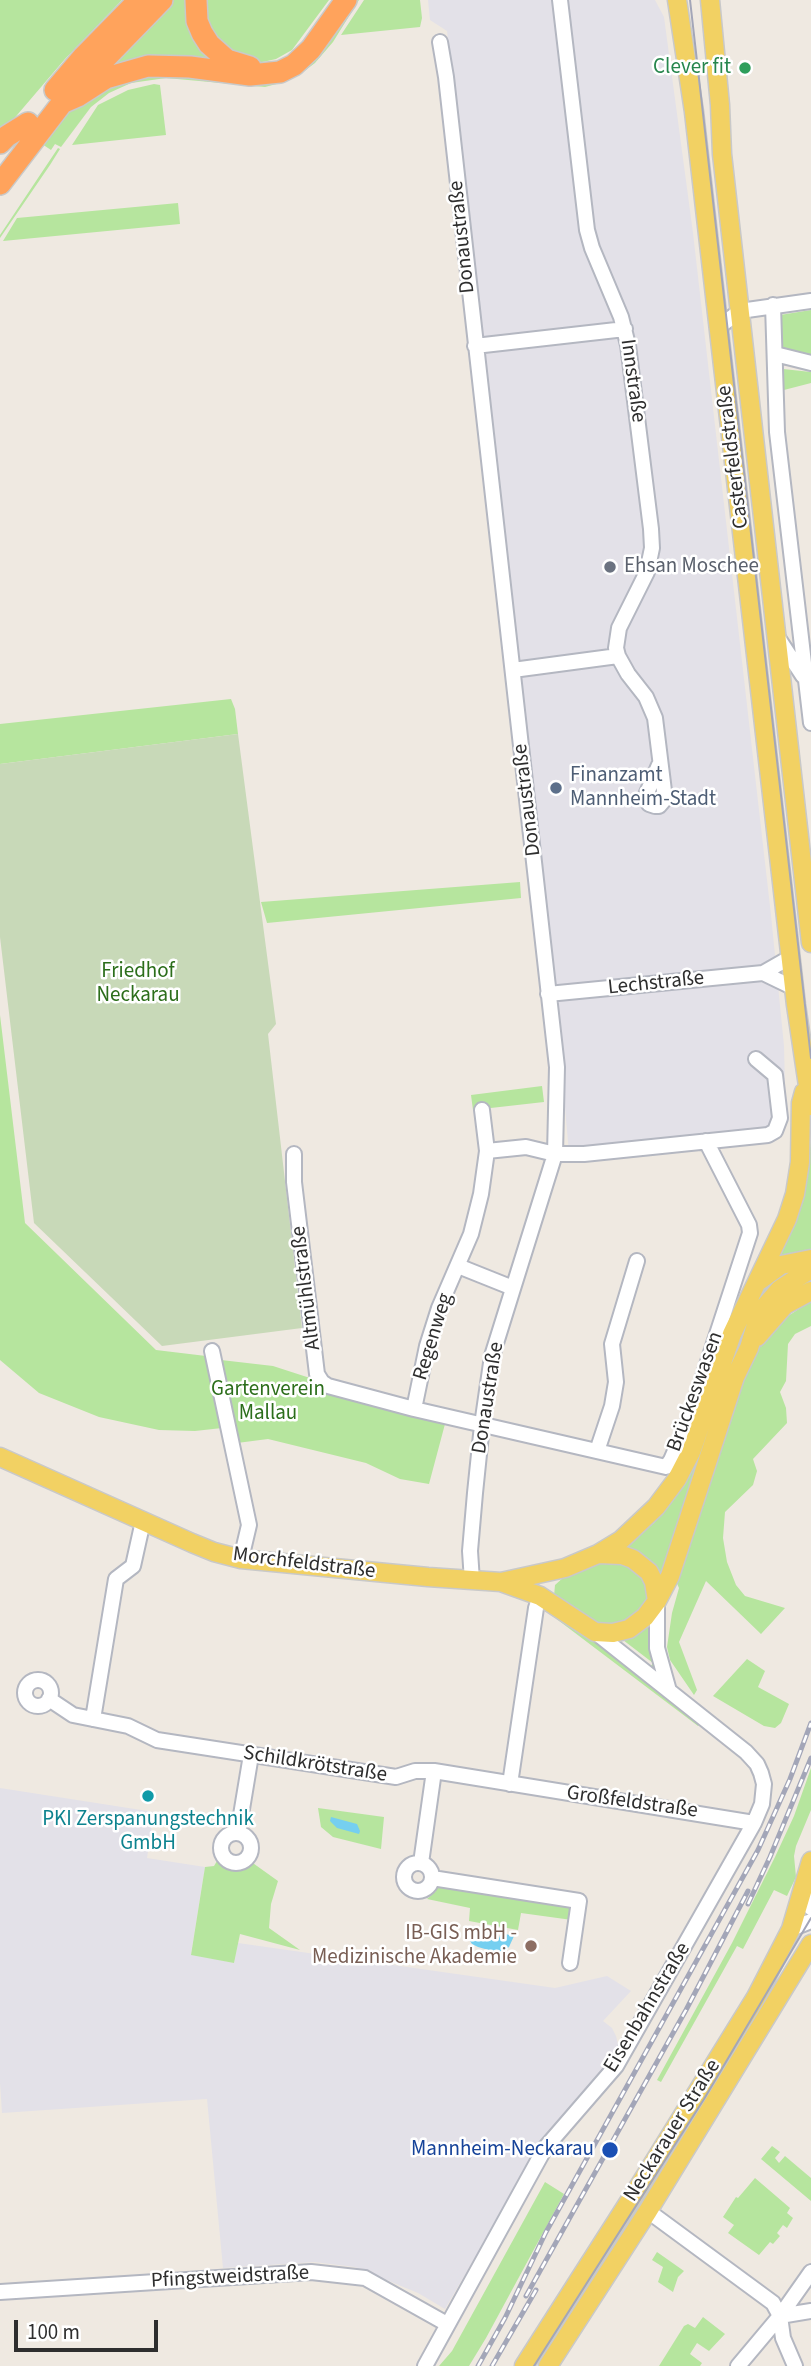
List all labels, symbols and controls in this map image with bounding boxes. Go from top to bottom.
place label: Clever fit [653,55,731,81]
marker: Clever fit [737,60,753,76]
street label: Donaustraße [445,179,481,295]
street label: Innstraße [614,338,650,424]
street label: Casterfeldstraße [713,384,755,530]
place label: Ehsan Moschee [624,554,759,580]
marker: Ehsan Moschee [602,559,618,575]
street label: Donaustraße [509,742,547,858]
place label: Finanzamt Mannheim-Stadt [570,763,716,813]
marker: Finanzamt Mannheim-Stadt [548,780,564,796]
park label: Friedhof Neckarau [96,959,180,1009]
street label: Lechstraße [607,966,705,1002]
street label: Altmühlstraße [287,1225,327,1351]
street label: Regenweg [409,1290,459,1384]
street label: Brückeswasen [663,1328,729,1456]
street label: Donaustraße [468,1340,510,1456]
park label: Gartenverein Mallau [211,1377,325,1427]
street label: Morchfeldstraße [231,1543,377,1585]
street label: Schildkrötstraße [241,1741,389,1789]
street label: Großfeldstraße [565,1781,699,1825]
marker: PKI Zerspanungstechnik GmbH [140,1788,156,1804]
place label: PKI Zerspanungstechnik GmbH [42,1807,254,1857]
place label: IB-GIS mbH - Medizinische Akademie [312,1921,517,1971]
marker: IB-GIS mbH - Medizinische Akademie [523,1938,539,1954]
street label: Eisenbahnstraße [599,1938,697,2078]
street label: Neckarauer Straße [619,2055,727,2207]
place label: Mannheim-Neckarau [411,2137,594,2163]
marker: Mannheim-Neckarau [600,2140,620,2160]
street label: Pfingstweidstraße [150,2261,310,2295]
scale bar [18,2306,161,2350]
text: 100 m [27,2317,80,2347]

